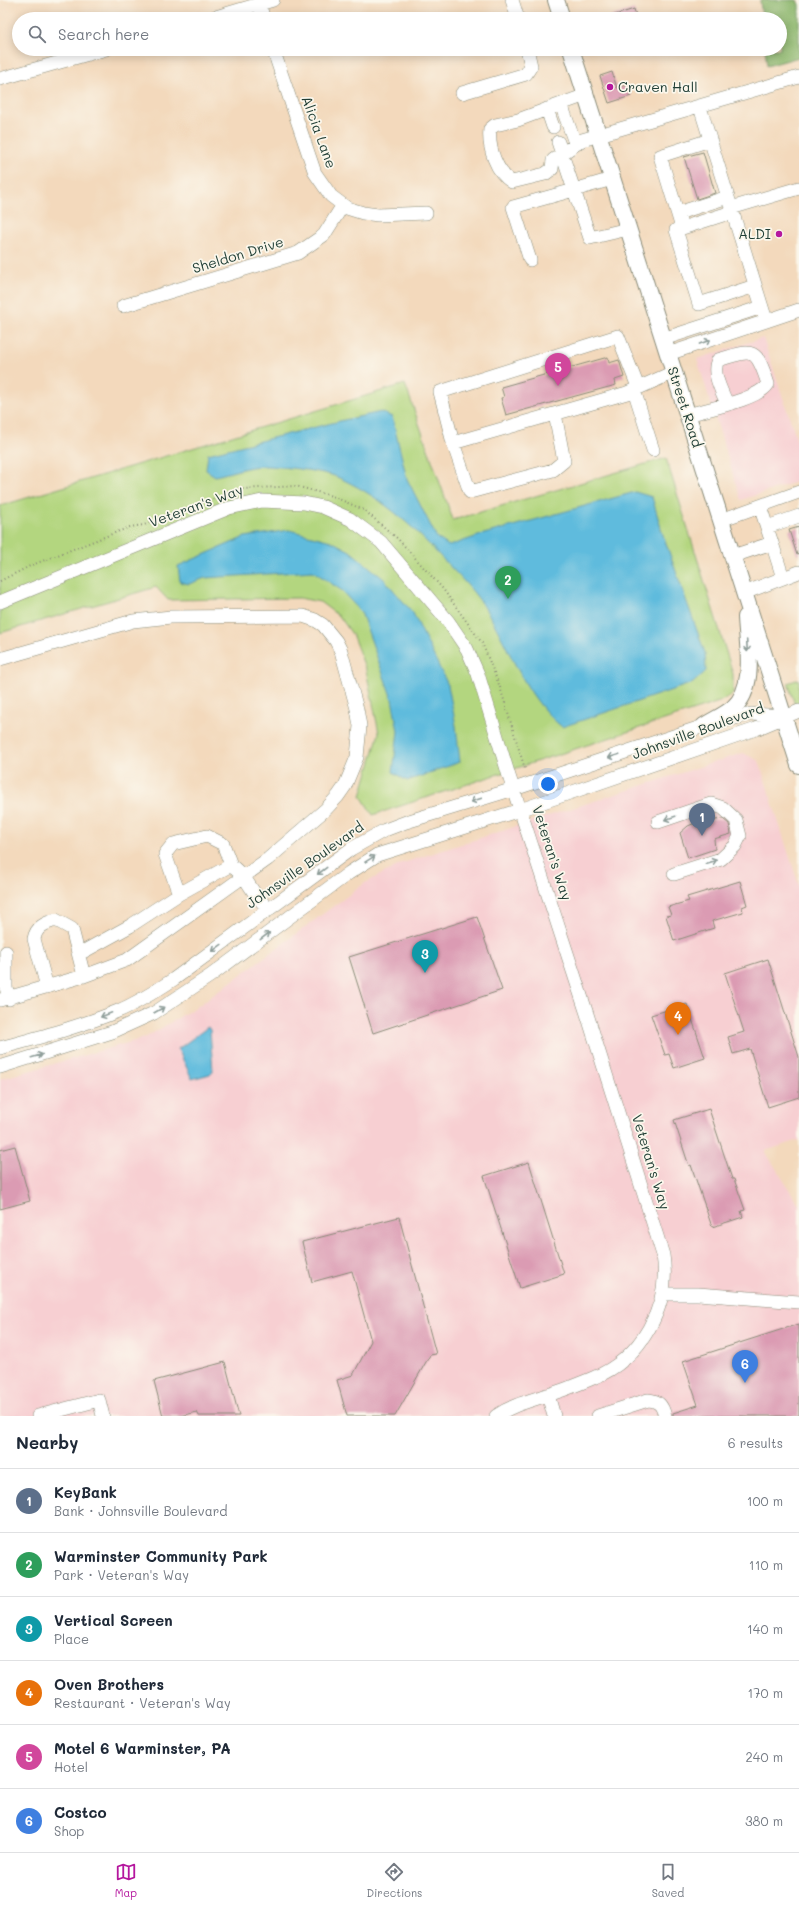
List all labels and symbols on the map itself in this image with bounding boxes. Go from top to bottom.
place label: Craven Hall [618,77,698,96]
marker: Craven Hall [605,82,615,92]
street label: Alicia Lane [298,93,341,171]
place label: ALDI [738,224,771,243]
marker: ALDI [774,229,784,239]
street label: Sheldon Drive [190,232,286,277]
one-way arrow [699,338,712,345]
pin: 5 [545,353,571,386]
street label: Street Road [663,364,708,450]
street label: Veteran's Way [146,480,245,531]
pin: 2 [495,566,521,599]
one-way arrow [744,639,751,652]
street label: Johnsville Boulevard [629,698,767,763]
one-way arrow [608,752,620,760]
your location [538,774,558,794]
one-way arrow [470,797,483,804]
street label: Veteran's Way [528,803,577,903]
pin: 1 [689,803,715,836]
one-way arrow [664,814,676,822]
street label: Johnsville Boulevard [242,817,367,912]
one-way arrow [364,855,376,863]
one-way arrow [705,858,718,865]
one-way arrow [316,867,327,875]
one-way arrow [259,931,270,940]
pin: 3 [412,940,438,973]
one-way arrow [211,944,222,952]
pin: 4 [665,1002,691,1035]
one-way arrow [152,1006,164,1013]
one-way arrow [100,1012,112,1020]
one-way arrow [31,1052,44,1059]
street label: Veteran's Way [628,1112,675,1212]
pin: 6 [732,1350,758,1383]

